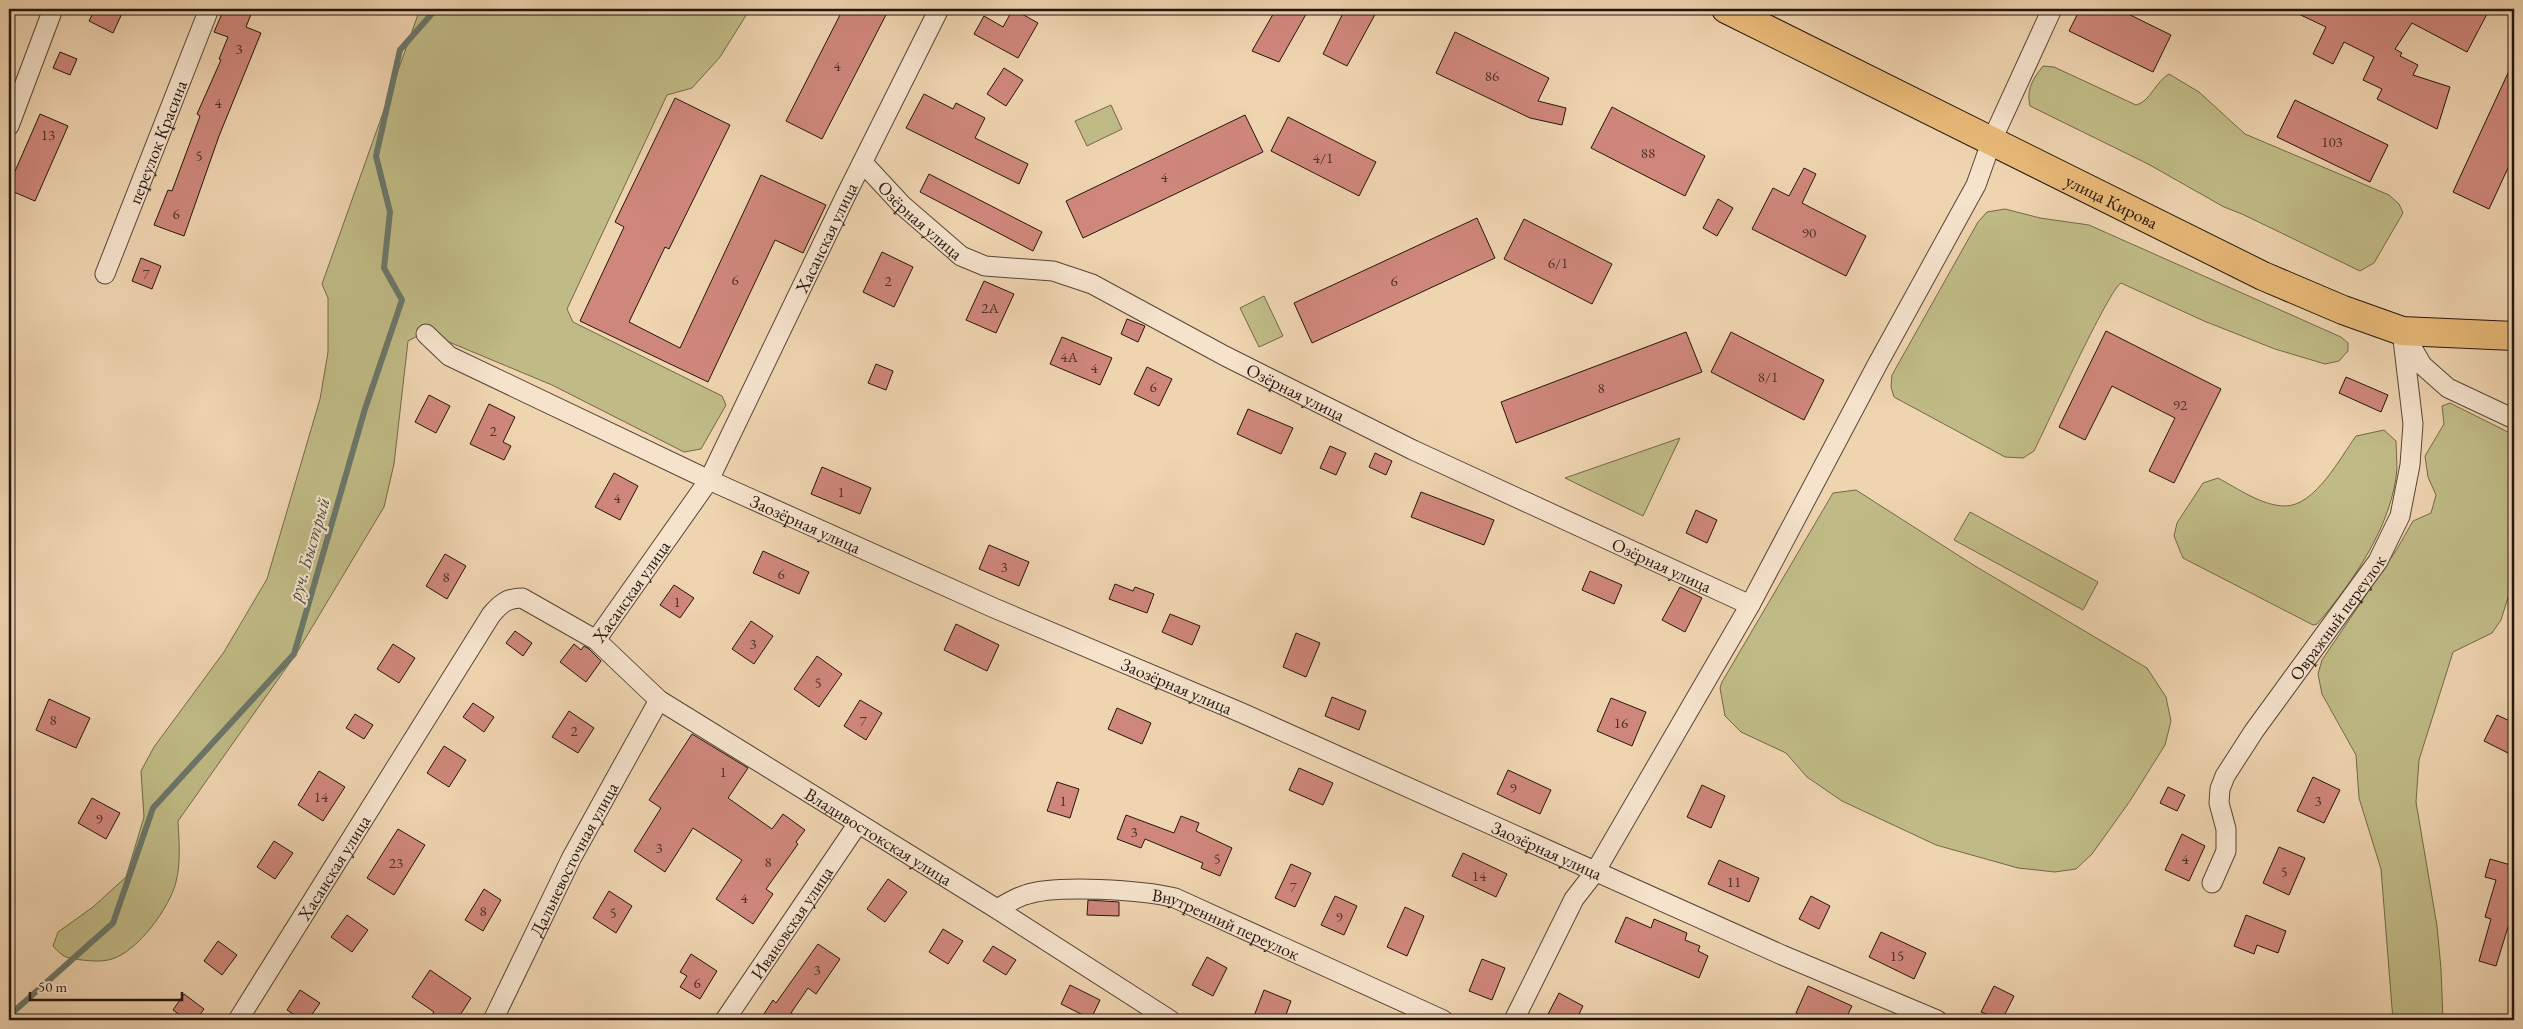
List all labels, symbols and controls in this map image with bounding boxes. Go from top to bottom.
house number: 3 [235,39,243,58]
house number: 4 [833,56,841,75]
house number: 86 [1485,66,1499,85]
street label: переулок Красина [122,76,192,207]
house number: 4 [214,93,222,112]
house number: 13 [41,125,55,144]
house number: 103 [2321,132,2343,151]
house number: 88 [1641,143,1655,162]
house number: 5 [195,146,203,165]
house number: 4/1 [1313,148,1333,167]
house number: 4 [1160,167,1168,186]
street label: улица Кирова [2062,168,2163,234]
street label: Озёрная улица [873,175,969,265]
street label: Хасанская улица [789,178,862,297]
house number: 6 [172,204,180,223]
house number: 90 [1802,223,1816,242]
house number: 6/1 [1548,253,1568,272]
house number: 7 [142,264,150,283]
house number: 6 [731,270,739,289]
house number: 2 [884,271,892,290]
house number: 6 [1390,271,1398,290]
house number: 2А [981,298,999,317]
house number: 4А [1060,347,1078,366]
street label: Озёрная улица [1243,357,1350,426]
house number: 4 [1090,358,1098,377]
house number: 8/1 [1758,367,1778,386]
house number: 6 [1149,377,1157,396]
house number: 8 [1597,378,1605,397]
house number: 92 [2173,395,2188,414]
house number: 2 [489,421,497,440]
house number: 1 [837,482,845,501]
house number: 4 [613,488,621,507]
street label: Заозёрная улица [747,489,865,559]
water label: руч. Быстрый [281,494,336,607]
street label: Озёрная улица [1608,532,1716,598]
street label: Хасанская улица [586,535,675,647]
street label: Овражный переулок [2284,551,2391,685]
house number: 3 [1000,557,1008,576]
house number: 6 [777,564,785,583]
house number: 8 [442,567,450,586]
house number: 1 [673,592,681,611]
house number: 3 [749,634,757,653]
street label: Заозёрная улица [1118,652,1237,719]
house number: 5 [814,673,822,692]
house number: 8 [49,710,57,729]
house number: 7 [859,711,867,730]
house number: 16 [1614,713,1628,732]
house number: 2 [570,721,578,740]
house number: 1 [719,762,727,781]
street label: Дальневосточная улица [524,777,623,940]
house number: 9 [1509,778,1517,797]
street label: Владивостокская улица [801,782,957,891]
house number: 14 [314,787,329,806]
house number: 1 [1059,791,1067,810]
house number: 3 [2314,791,2322,810]
house number: 9 [95,809,103,828]
street label: Хасанская улица [291,810,375,925]
street label: Заозёрная улица [1488,815,1607,885]
house number: 3 [1130,822,1138,841]
house number: 3 [655,838,663,857]
house number: 5 [1213,849,1221,868]
house number: 4 [2181,849,2189,868]
house number: 8 [764,852,772,871]
house number: 23 [389,853,403,872]
street label: Ивановская улица [745,861,838,983]
house number: 5 [2280,862,2288,881]
house number: 14 [1472,866,1487,885]
house number: 11 [1727,872,1741,891]
house number: 7 [1289,877,1297,896]
street label: Внутренний переулок [1151,882,1304,965]
house number: 4 [740,888,748,907]
house number: 8 [479,901,487,920]
house number: 5 [609,903,617,922]
house number: 9 [1335,907,1343,926]
house number: 15 [1890,946,1904,965]
house number: 3 [813,960,821,979]
scale bar [30,969,182,1001]
house number: 6 [693,973,701,992]
text: 50 m [38,977,67,996]

